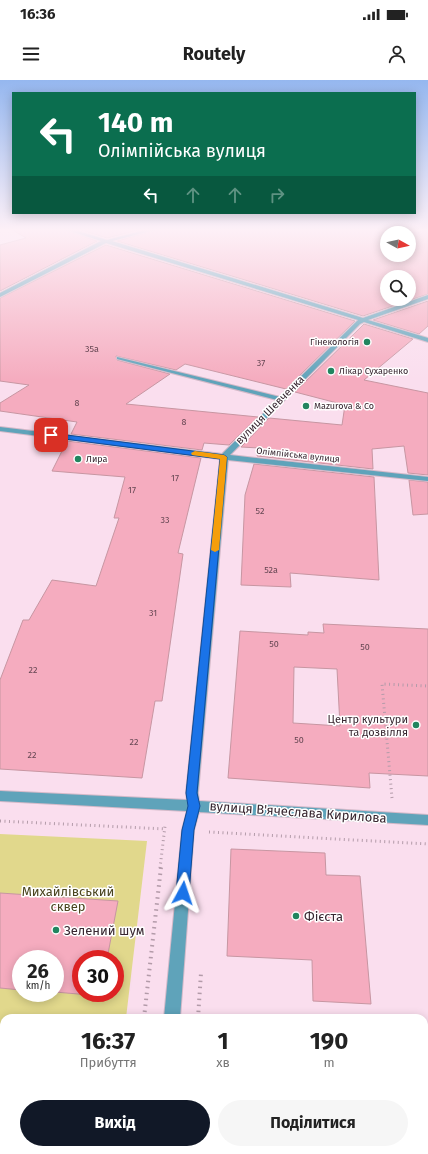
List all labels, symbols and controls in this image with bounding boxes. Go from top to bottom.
text: 16:36 [20,5,56,23]
icon: menu [20,43,42,65]
text: Routely [183,43,245,65]
icon: person [386,43,408,65]
text: 140 m [98,106,174,139]
icon: left [32,108,84,160]
text: Олімпійська вулиця [98,140,266,162]
icon: left [140,184,162,206]
icon: ahead [182,184,204,206]
icon: ahead [224,184,246,206]
icon: right [266,184,288,206]
north arrow [380,226,416,262]
map controls [380,226,416,306]
button: search [380,270,416,306]
place label: Гінекологія [310,337,359,347]
marker: Гінекологія [362,337,372,347]
house number: 35а [85,344,99,354]
house number: 37 [257,358,265,368]
marker: Лікар Сухаренко [326,366,336,376]
place label: Лікар Сухаренко [339,366,408,376]
street label: вулиця Шевченка [233,373,307,447]
house number: 8 [75,398,80,408]
marker: Mazurova & Co [301,401,311,411]
place label: Mazurova & Co [314,401,374,411]
house number: 8 [182,417,187,427]
pin [34,418,68,452]
icon: arrive [40,424,62,446]
street label: Олімпійська вулиця [256,446,340,464]
marker: Лира [73,454,83,464]
place label: Лира [86,454,108,464]
house number: 17 [171,473,179,483]
house number: 17 [128,485,136,495]
house number: 52 [256,506,264,516]
house number: 33 [161,515,169,525]
house number: 52а [264,565,278,575]
house number: 31 [149,608,157,618]
house number: 50 [269,639,279,649]
house number: 50 [360,642,370,652]
house number: 22 [29,665,37,675]
place label: Центр культури та дозвілля [328,713,408,739]
marker: Центр культури та дозвілля [411,720,421,730]
house number: 50 [294,735,304,745]
house number: 22 [130,737,138,747]
house number: 22 [28,750,36,760]
street label: вулиця В'ячеслава Кирилова [209,798,387,826]
position arrow [162,872,204,914]
park label: Михайлівський сквер [22,884,114,914]
place label: Фієста [304,909,343,924]
marker: Фієста [291,911,301,921]
place label: Зелений шум [64,923,144,938]
marker: Зелений шум [51,925,61,935]
speed limit sign: 30 [72,950,124,1002]
text: 26 [27,959,49,983]
text: km/h [26,980,50,992]
text: 16:37 [81,1027,135,1055]
text: 1 [218,1027,229,1055]
text: 190 [310,1027,348,1055]
text: Прибуття [80,1055,137,1070]
text: хв [216,1055,230,1070]
text: m [323,1055,335,1070]
button: Вихід [20,1100,210,1146]
button: Поділитися [218,1100,408,1146]

